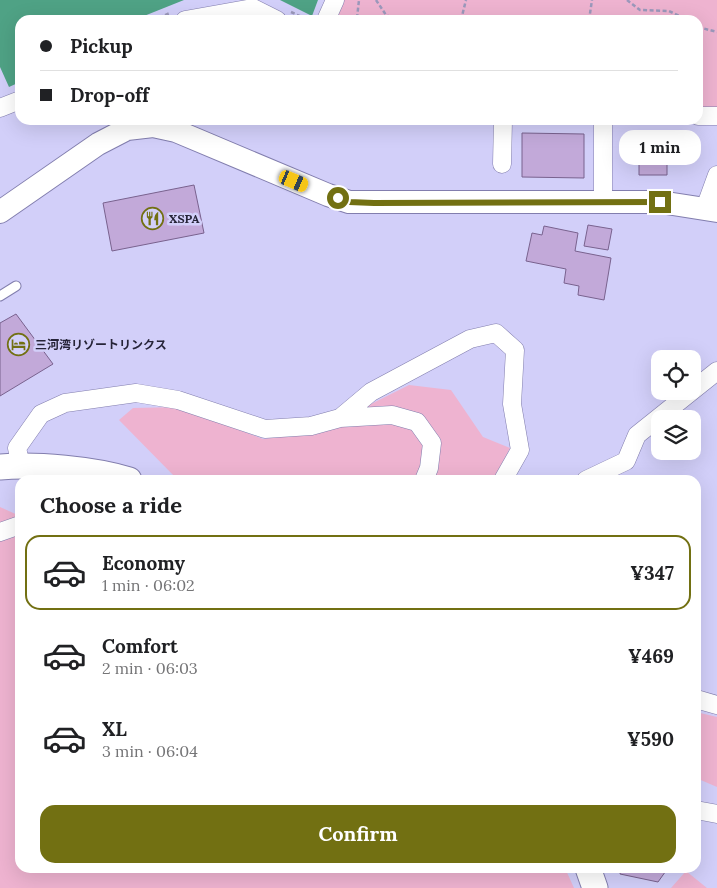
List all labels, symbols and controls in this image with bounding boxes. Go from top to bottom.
text: Pickup [70,34,133,58]
text: Drop-off [70,83,149,107]
callout: 1 min [619,130,701,164]
text: 1 min [640,137,680,157]
car [277,168,310,194]
route start [327,187,349,209]
route end [649,191,671,213]
restaurant icon: XSPA [141,206,165,230]
place label: XSPA [169,211,200,226]
hotel icon: 三河湾リゾートリンクス [7,332,31,356]
place label: 三河湾リゾートリンクス [35,337,167,352]
map controls [651,350,701,460]
button: locate [651,350,701,400]
button: layers [651,410,701,460]
text: Choose a ride [40,491,182,519]
icon: car [42,550,87,595]
text: Economy [102,551,185,575]
text: ¥347 [630,561,674,585]
text: 1 min · 06:02 [102,575,195,595]
icon: car [42,633,87,678]
text: Comfort [102,634,178,658]
text: ¥469 [628,644,674,668]
text: 2 min · 06:03 [102,658,198,678]
icon: car [42,716,87,761]
text: XL [102,717,127,741]
text: ¥590 [627,727,674,751]
text: 3 min · 06:04 [102,741,198,761]
button: Confirm [40,805,676,863]

